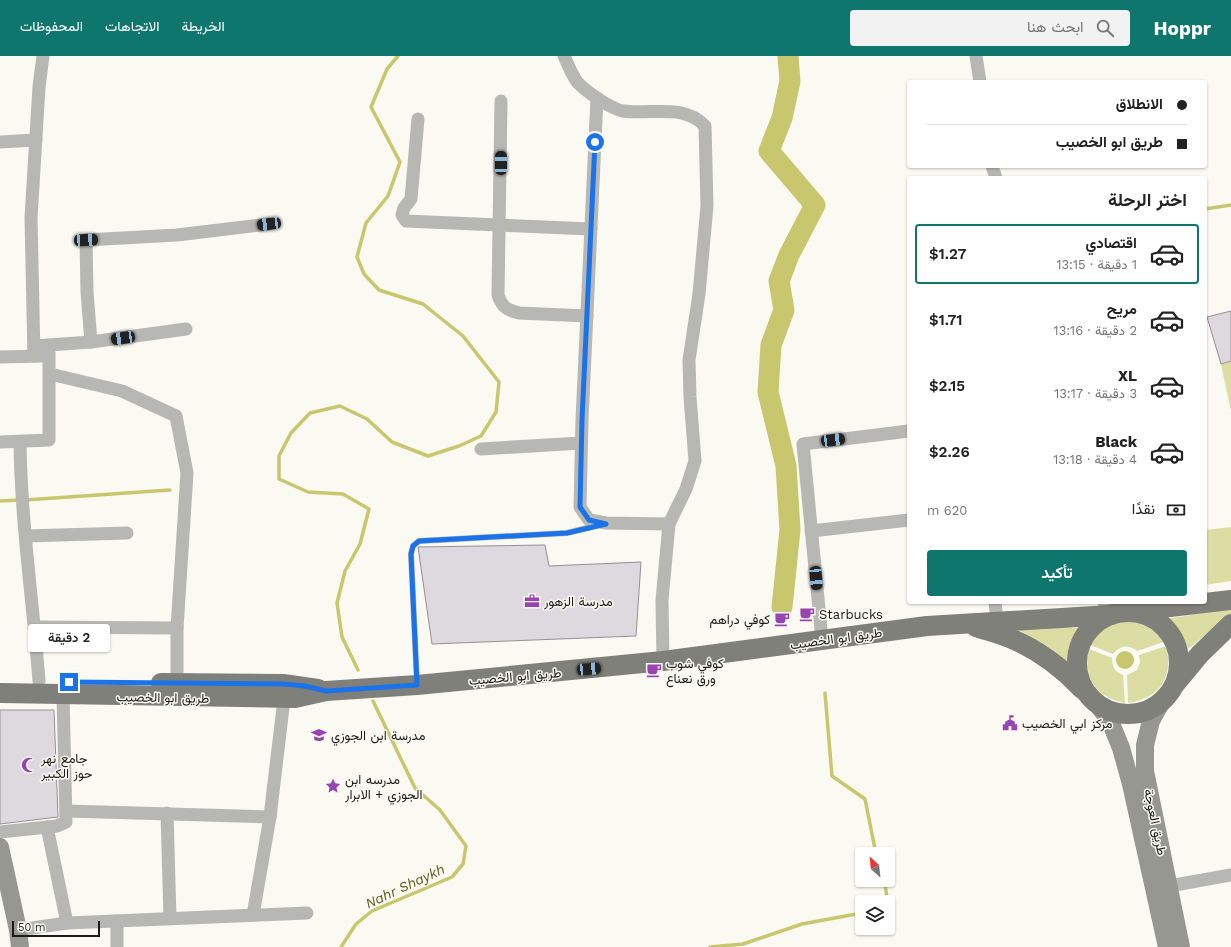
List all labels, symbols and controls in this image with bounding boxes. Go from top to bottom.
search box [850,10,1130,46]
icon: search [1094,17,1116,39]
text: Hoppr [1154,17,1211,40]
text: المحفوظات [20,18,83,34]
text: الاتجاهات [105,18,159,34]
text: الخريطة [181,18,225,34]
text: ابحث هنا [1027,18,1084,36]
text: الانطلاق [1116,95,1163,113]
route start [586,133,604,151]
text: طريق ابو الخصيب [1056,133,1163,151]
car [495,151,507,175]
text: اختر الرحلة [1108,189,1187,210]
car [256,217,282,231]
car [74,233,98,247]
text: اقتصادي [1085,234,1137,252]
icon: car [1149,236,1185,272]
text: $1.27 [929,245,966,263]
text: 1 دقيقة · 13:15 [1056,257,1137,272]
text: مريح [1107,300,1137,318]
icon: car [1149,302,1185,338]
text: $1.71 [929,311,963,329]
text: 2 دقيقة · 13:16 [1054,323,1137,338]
car [110,330,136,346]
text: XL [1118,367,1137,385]
icon: car [1149,368,1185,404]
text: $2.15 [929,377,965,395]
text: 3 دقيقة · 13:17 [1054,386,1137,401]
car [820,433,846,447]
text: Black [1095,433,1137,451]
icon: car [1149,434,1185,470]
text: $2.26 [929,443,970,461]
text: 4 دقيقة · 13:18 [1053,452,1137,467]
icon: cash [1165,499,1187,521]
text: نقدًا [1132,500,1155,518]
text: 620 m [927,503,967,518]
button: تأكيد [927,550,1187,596]
car [809,566,823,590]
office icon: مدرسة الزهور [523,592,541,610]
place label: مدرسة الزهور [543,594,613,610]
cafe icon: Starbucks [798,605,816,623]
place label: Starbucks [819,607,883,622]
cafe icon: كوفي دراهم [773,610,791,628]
place label: كوفي دراهم [710,612,770,630]
callout: 2 دقيقة [28,624,110,652]
street label: طريق ابو الخصيب [789,625,883,653]
text: 2 دقيقة [48,630,90,645]
place label: كوفي شوب ورق نعناع [666,656,724,688]
cafe icon: كوفي شوب ورق نعناع [645,661,663,679]
car [577,662,601,676]
street label: طريق ابو الخصيب [468,665,562,689]
route end [60,673,78,691]
street label: طريق ابو الخصيب [117,689,209,707]
public building icon: مركز ابي الخصيب [1001,714,1019,732]
place label: مركز ابي الخصيب [1022,716,1113,734]
school or university icon: مدرسة ابن الجوزي [310,726,328,744]
place label: مدرسة ابن الجوزي [331,728,425,746]
place label: جامع نهر حوز الكبير [40,751,93,782]
mosque icon: جامع نهر حوز الكبير [20,756,38,774]
place label: مدرسه ابن الجوزي + الابرار [344,772,423,805]
place icon: مدرسه ابن الجوزي + الابرار [324,777,342,795]
street label: طريق العوجة [1140,788,1170,857]
north arrow [855,847,895,887]
map controls [855,847,895,935]
water label: Nahr Shaykh [363,861,447,911]
button: layers [855,895,895,935]
scale bar [12,919,100,938]
text: 50 m [18,921,45,934]

